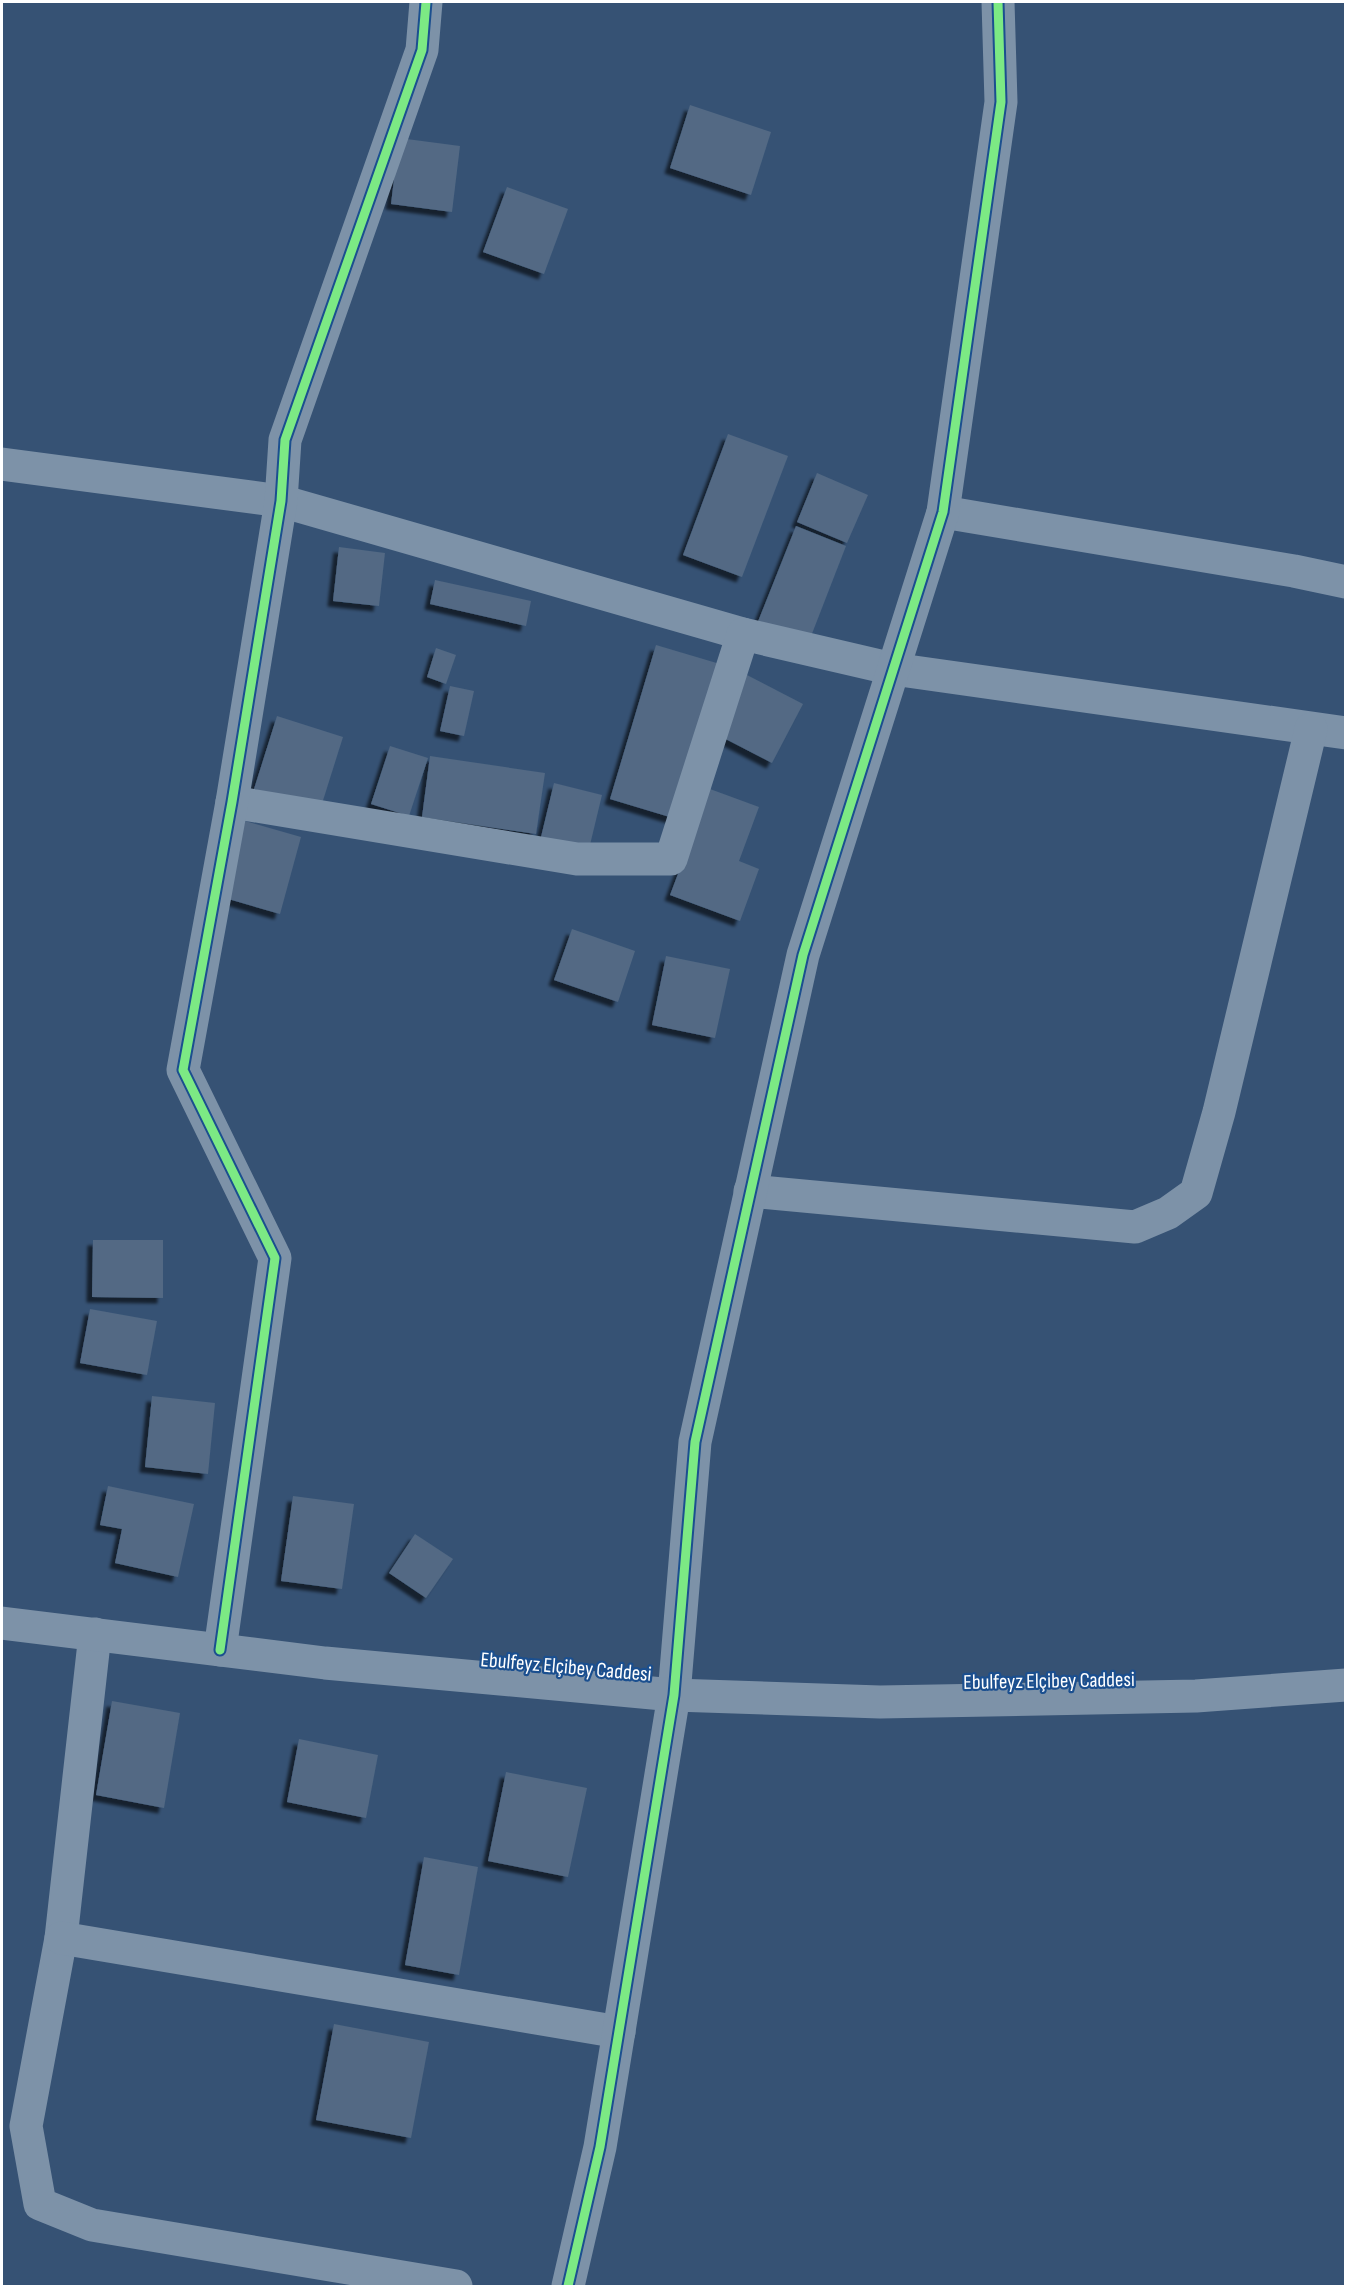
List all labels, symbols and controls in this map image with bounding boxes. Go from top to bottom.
street label: Ebulfeyz Elçibey Caddesi [479,1647,653,1687]
street label: Ebulfeyz Elçibey Caddesi [963,1667,1135,1695]

